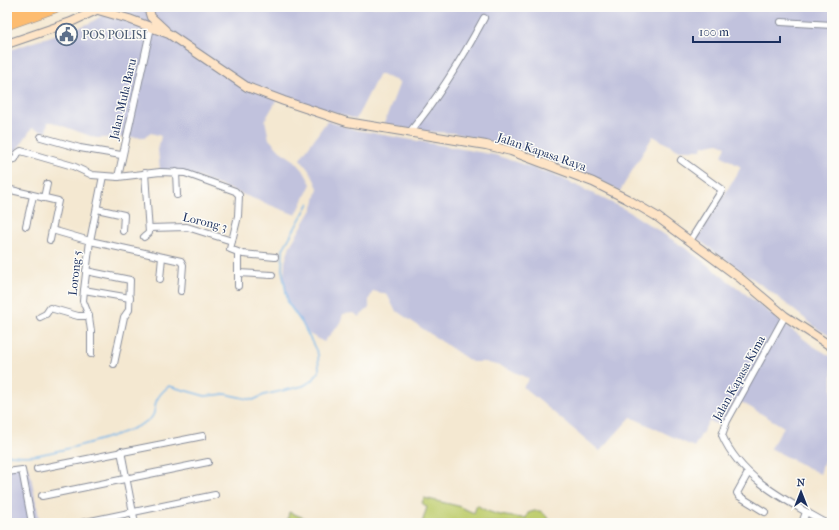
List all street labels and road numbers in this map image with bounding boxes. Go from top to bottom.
street label: Jalan Mula Baru [107,57,139,142]
street label: Jalan Kapasa Raya [495,130,589,174]
street label: Lorong 3 [181,210,229,234]
street label: Lorong 5 [66,250,84,296]
street label: Jalan Kapasa Kima [709,333,768,424]

